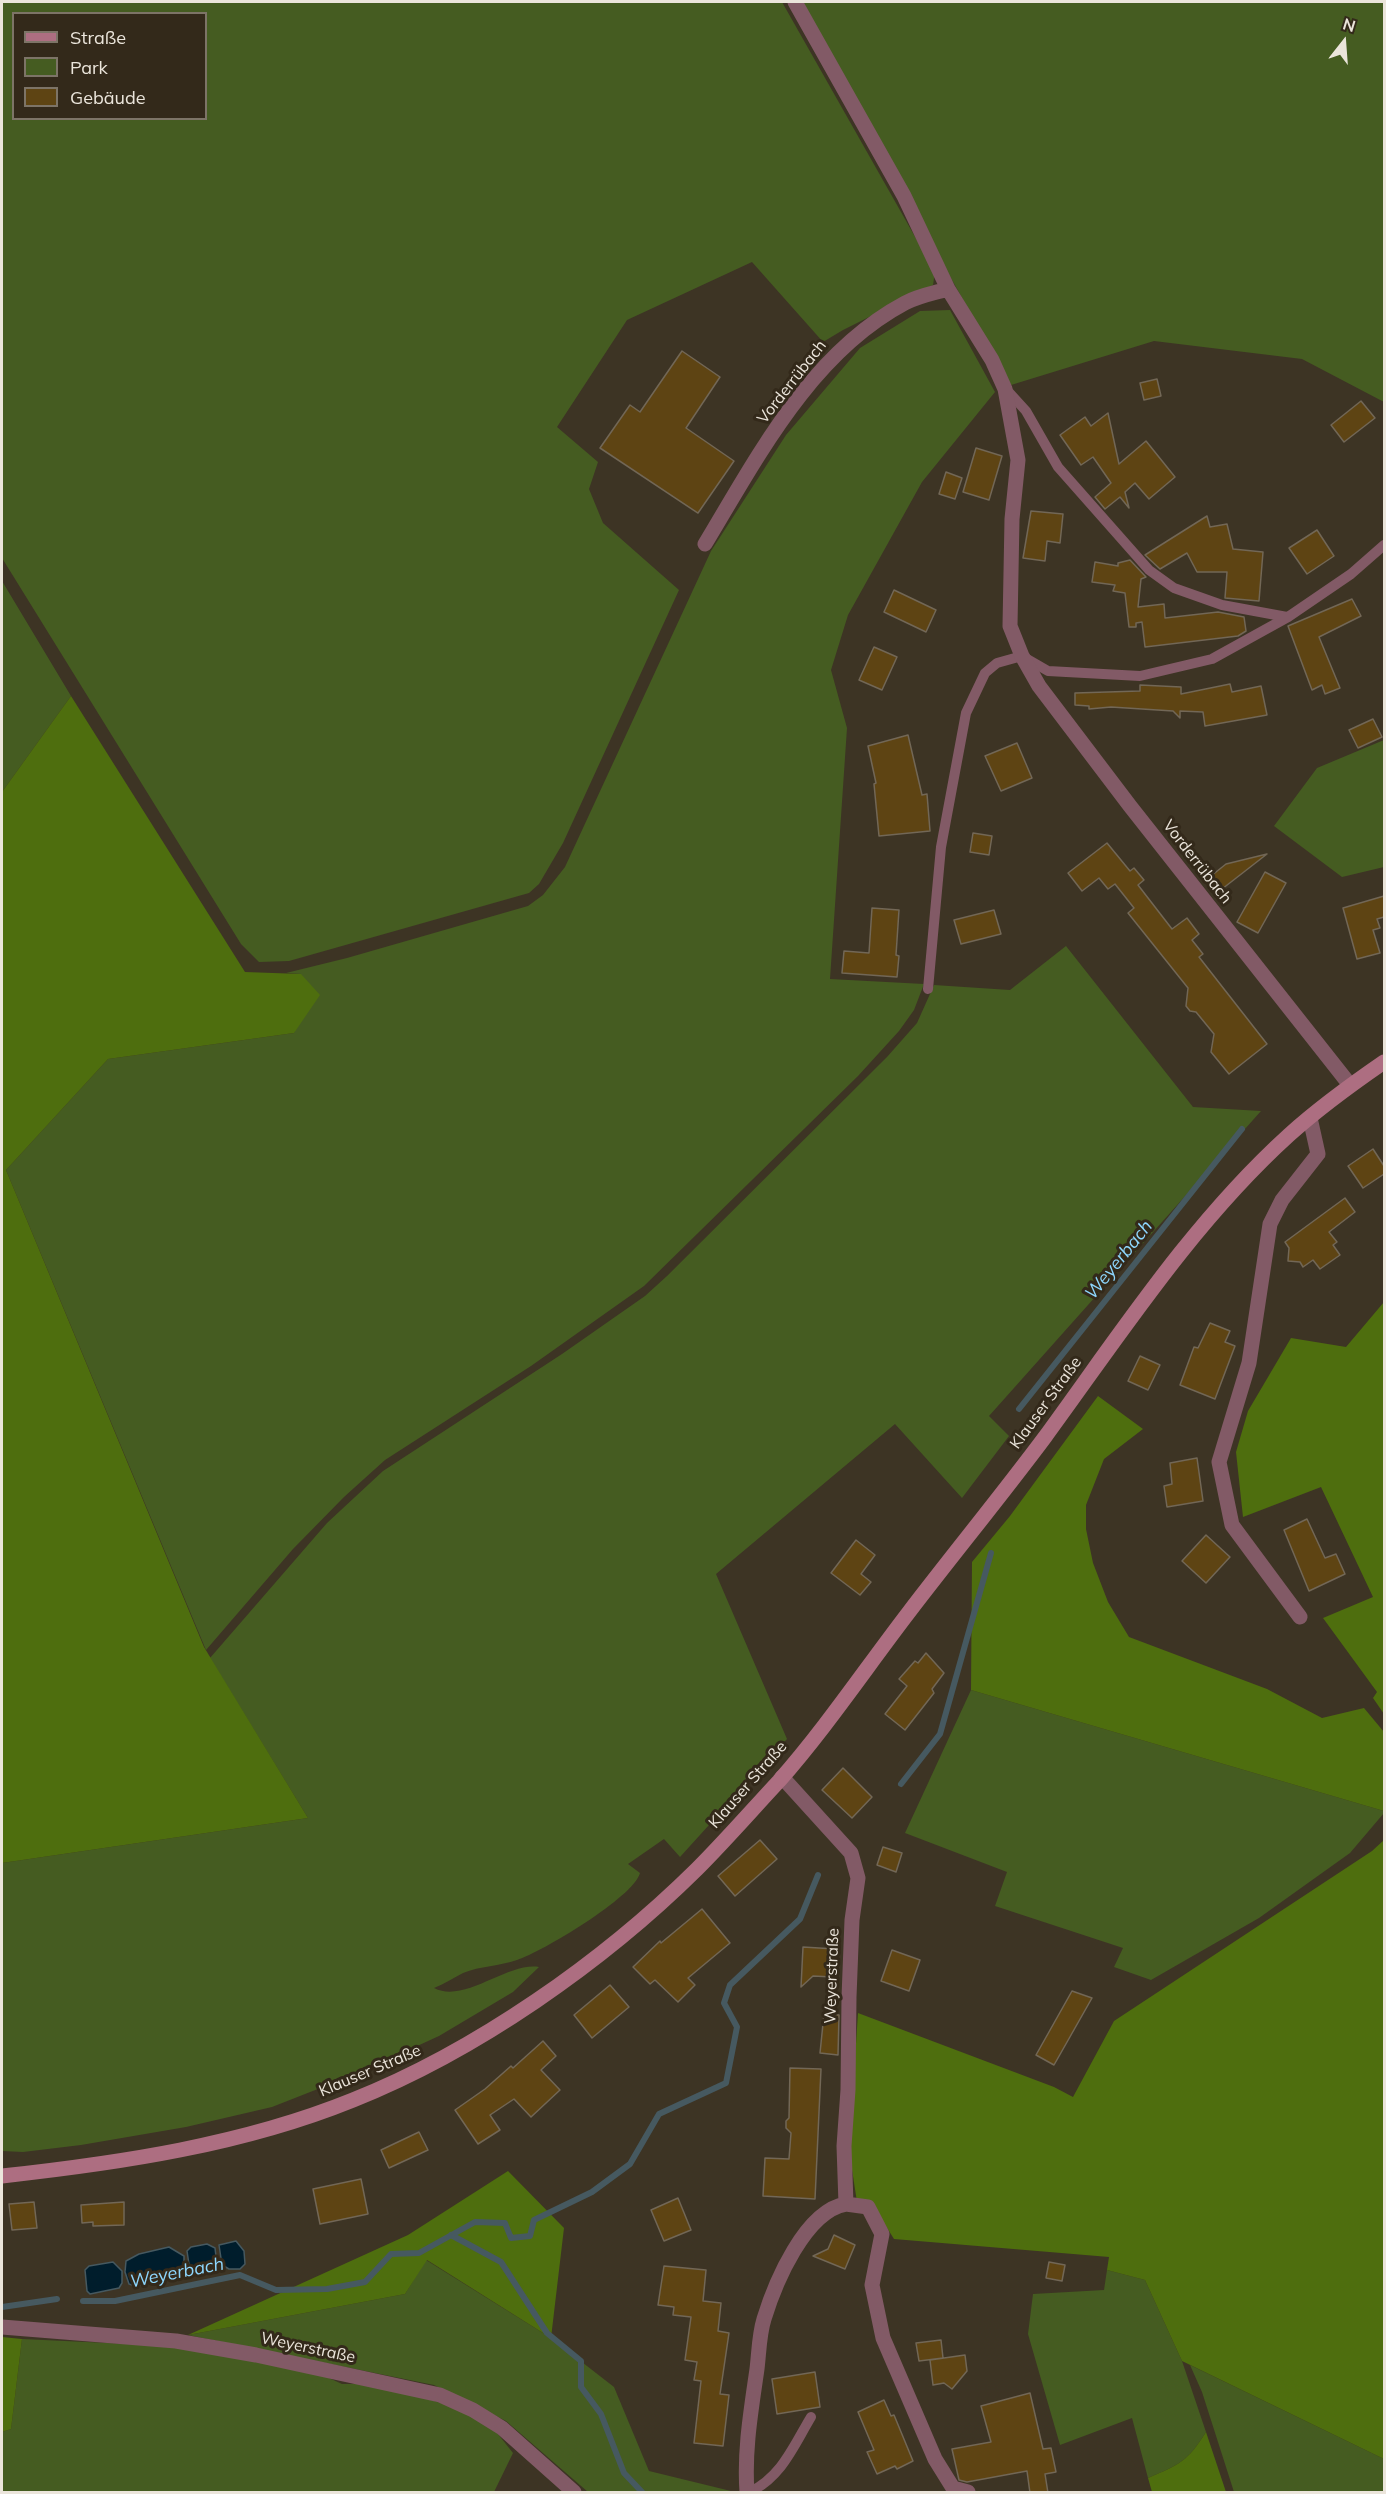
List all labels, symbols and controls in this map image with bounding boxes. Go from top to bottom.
legend [12,12,207,120]
north arrow [1314,12,1374,72]
text: N [1341,13,1358,36]
text: Straße [70,26,126,49]
text: Park [70,56,108,79]
text: Gebäude [70,86,146,109]
street label: Vorderrübach [753,336,831,428]
street label: Vorderrübach [1158,816,1236,908]
water label: Weyerbach [1081,1216,1157,1304]
street label: Klauser Straße [1006,1353,1086,1453]
street label: Klauser Straße [705,1738,791,1832]
street label: Weyerstraße [821,1928,843,2024]
street label: Klauser Straße [316,2041,424,2101]
water label: Weyerbach [128,2253,226,2293]
street label: Weyerstraße [259,2329,357,2367]

